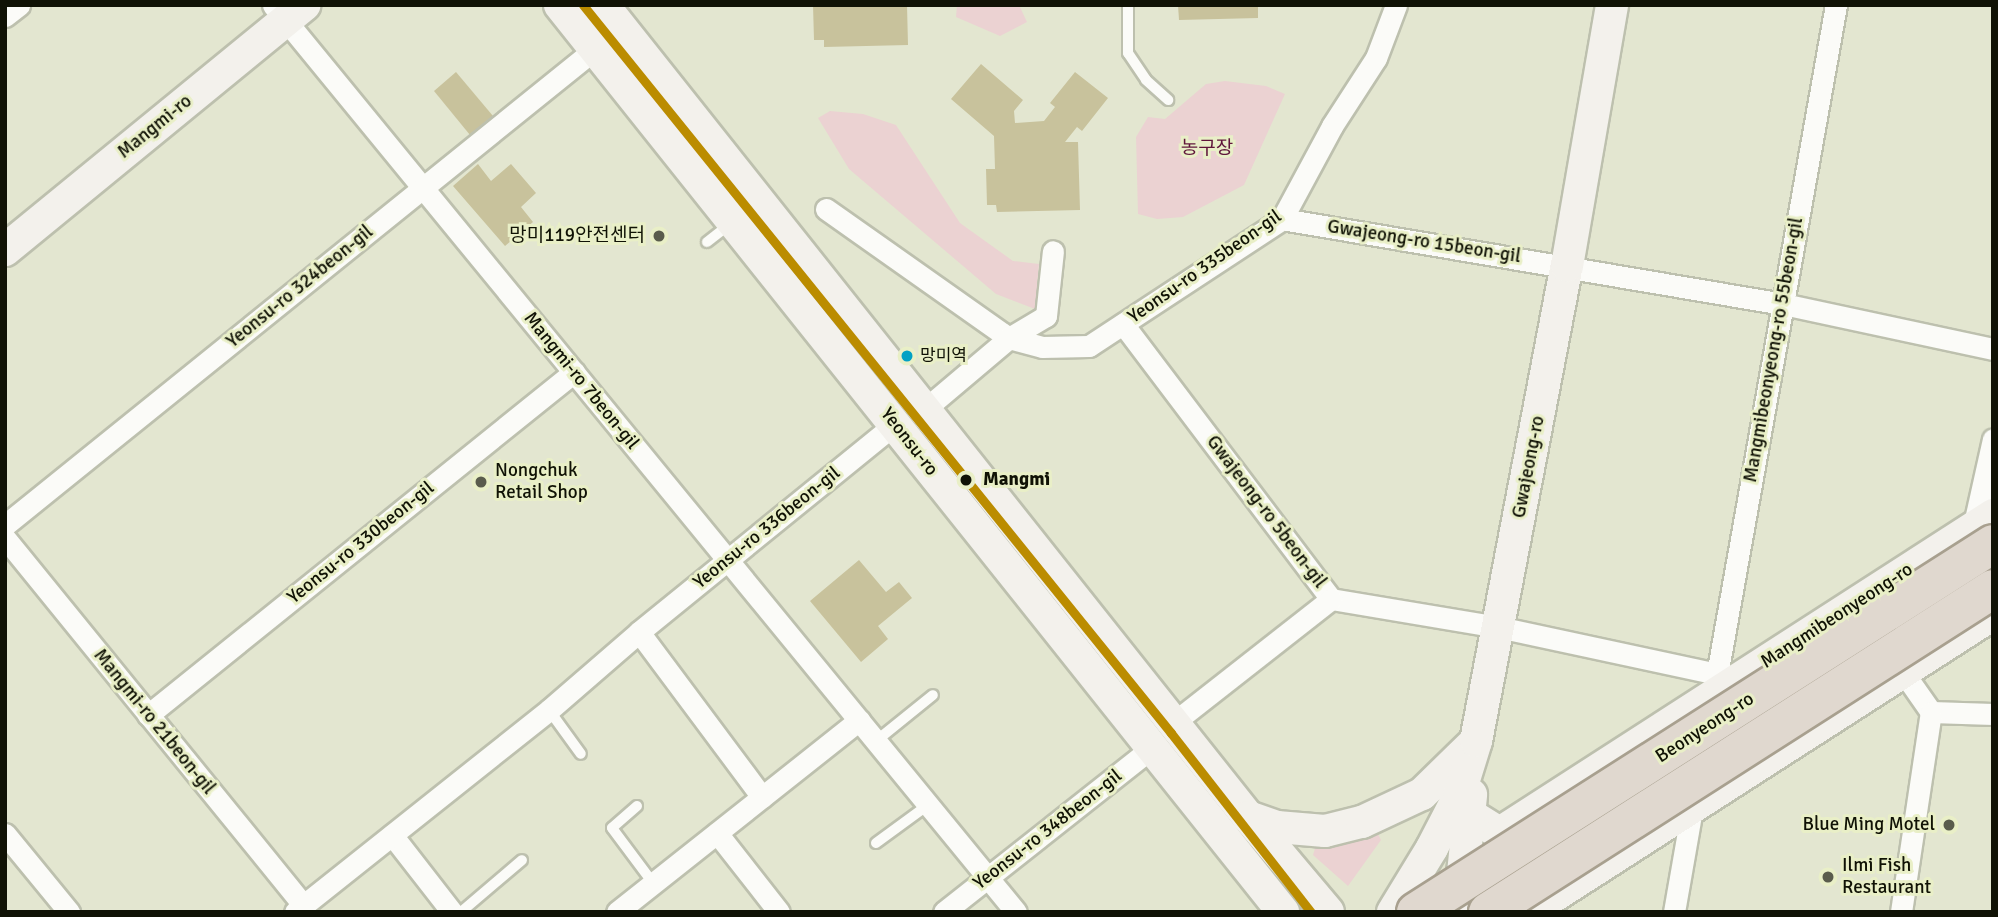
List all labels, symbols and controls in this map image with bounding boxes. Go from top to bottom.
street label: Mangmi-ro [113,90,197,164]
park label: 농구장 [1181,138,1233,160]
street label: Yeonsu-ro 335beon-gil [1124,205,1286,329]
street label: Gwajeong-ro 15beon-gil [1326,215,1522,269]
street label: Mangmibeonyeong-ro 55beon-gil [1739,216,1809,484]
street label: Yeonsu-ro 324beon-gil [222,221,378,353]
place label: 망미119안전센터 [509,225,645,247]
marker: 망미119안전센터 [651,228,667,244]
street label: Mangmi-ro 7beon-gil [519,308,643,454]
place label: 망미역 [920,346,967,366]
marker: 망미역 [900,349,914,363]
street label: Yeonsu-ro [875,403,943,481]
street label: Gwajeong-ro [1508,414,1550,520]
street label: Gwajeong-ro 5beon-gil [1201,431,1331,593]
place label: Nongchuk Retail Shop [495,460,588,504]
street label: Yeonsu-ro 336beon-gil [689,462,845,594]
marker: Mangmi [955,469,977,491]
place label: Mangmi [983,469,1050,491]
marker: Nongchuk Retail Shop [473,474,489,490]
street label: Yeonsu-ro 330beon-gil [283,477,439,609]
street label: Mangmibeonyeong-ro [1757,558,1917,674]
street label: Mangmi-ro 21beon-gil [88,645,220,799]
street label: Beonyeong-ro [1652,688,1758,768]
street label: Yeonsu-ro 348beon-gil [969,765,1127,895]
place label: Blue Ming Motel [1802,814,1935,836]
marker: Blue Ming Motel [1941,817,1957,833]
place label: Ilmi Fish Restaurant [1842,855,1931,899]
marker: Ilmi Fish Restaurant [1820,869,1836,885]

